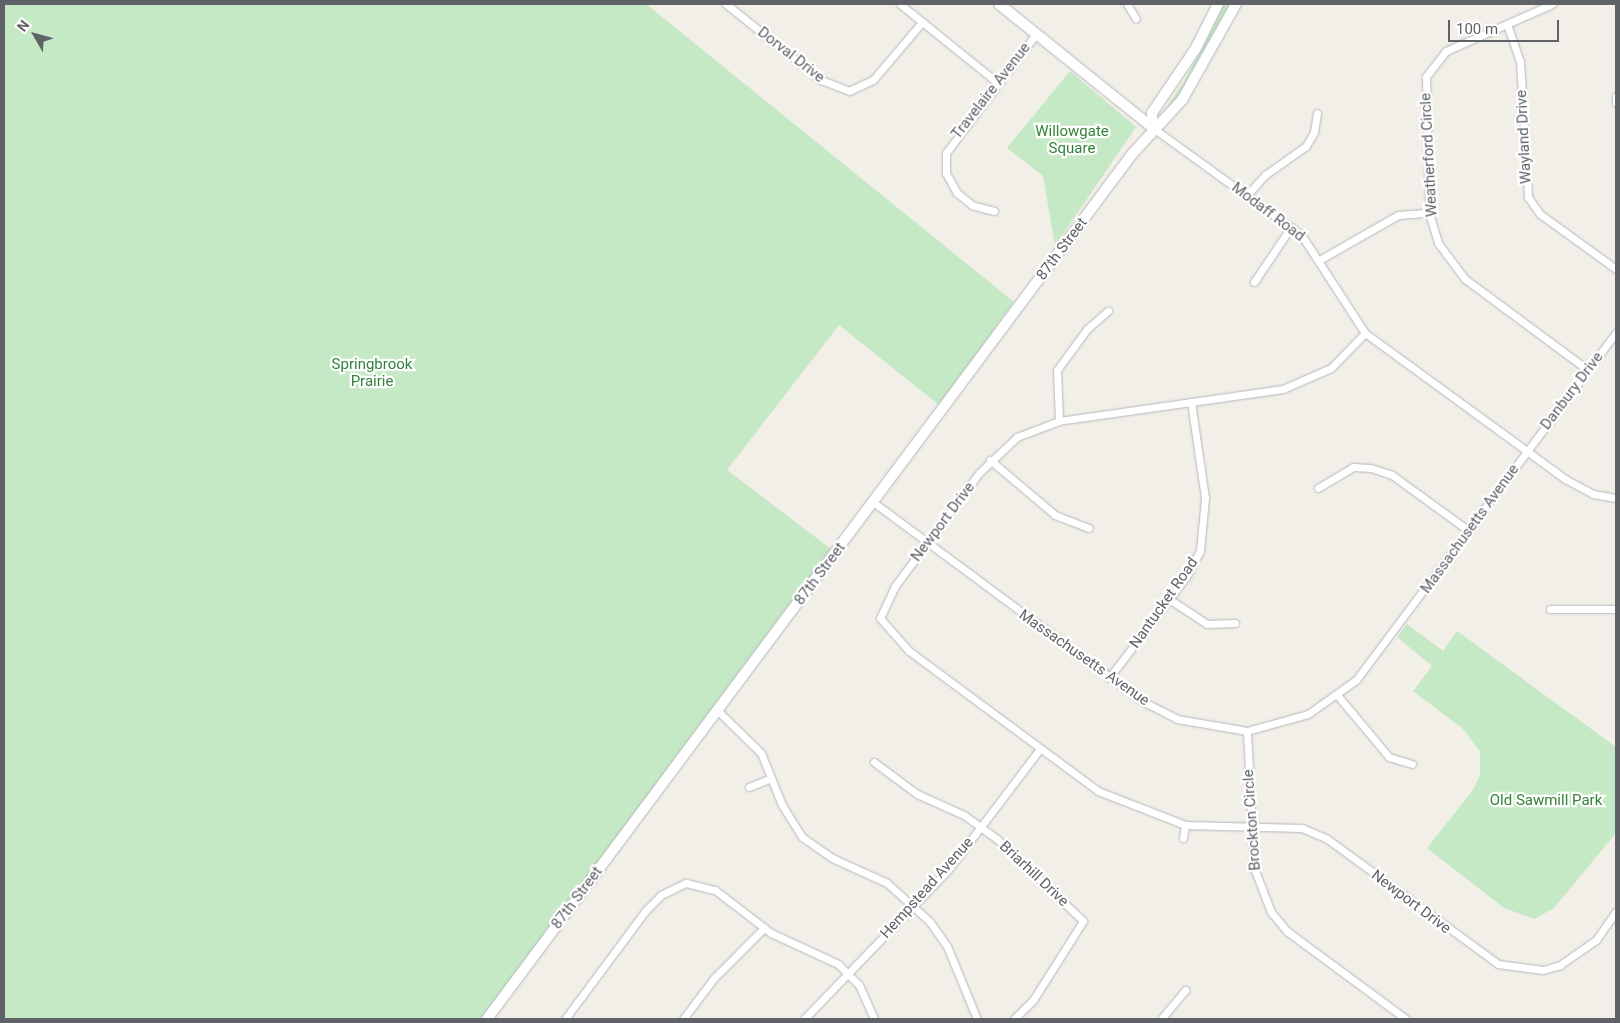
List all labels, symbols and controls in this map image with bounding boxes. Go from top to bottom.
north arrow [10,10,60,60]
scale bar [1450,10,1561,42]
text: N [14,17,33,35]
text: 100 m [1456,20,1498,38]
street label: Dorval Drive [754,23,828,87]
street label: Travelaire Avenue [948,39,1034,143]
street label: Wayland Drive [1513,90,1535,184]
street label: Weatherford Circle [1417,93,1441,217]
park label: Willowgate Square [1035,122,1109,157]
street label: Modaff Road [1228,179,1308,245]
street label: 87th Street [1033,214,1091,284]
street label: Danbury Drive [1537,349,1607,433]
park label: Springbrook Prairie [332,355,412,390]
street label: Massachusetts Avenue [1417,461,1523,597]
street label: Newport Drive [907,479,979,565]
street label: 87th Street [791,539,849,609]
street label: Nantucket Road [1126,554,1202,652]
street label: Massachusetts Avenue [1015,606,1153,710]
street label: Brockton Circle [1239,769,1265,871]
park label: Old Sawmill Park [1490,792,1602,810]
street label: Hempstead Avenue [877,834,977,942]
street label: Briarhill Drive [996,837,1072,911]
street label: 87th Street [548,863,606,933]
street label: Newport Drive [1368,866,1454,938]

